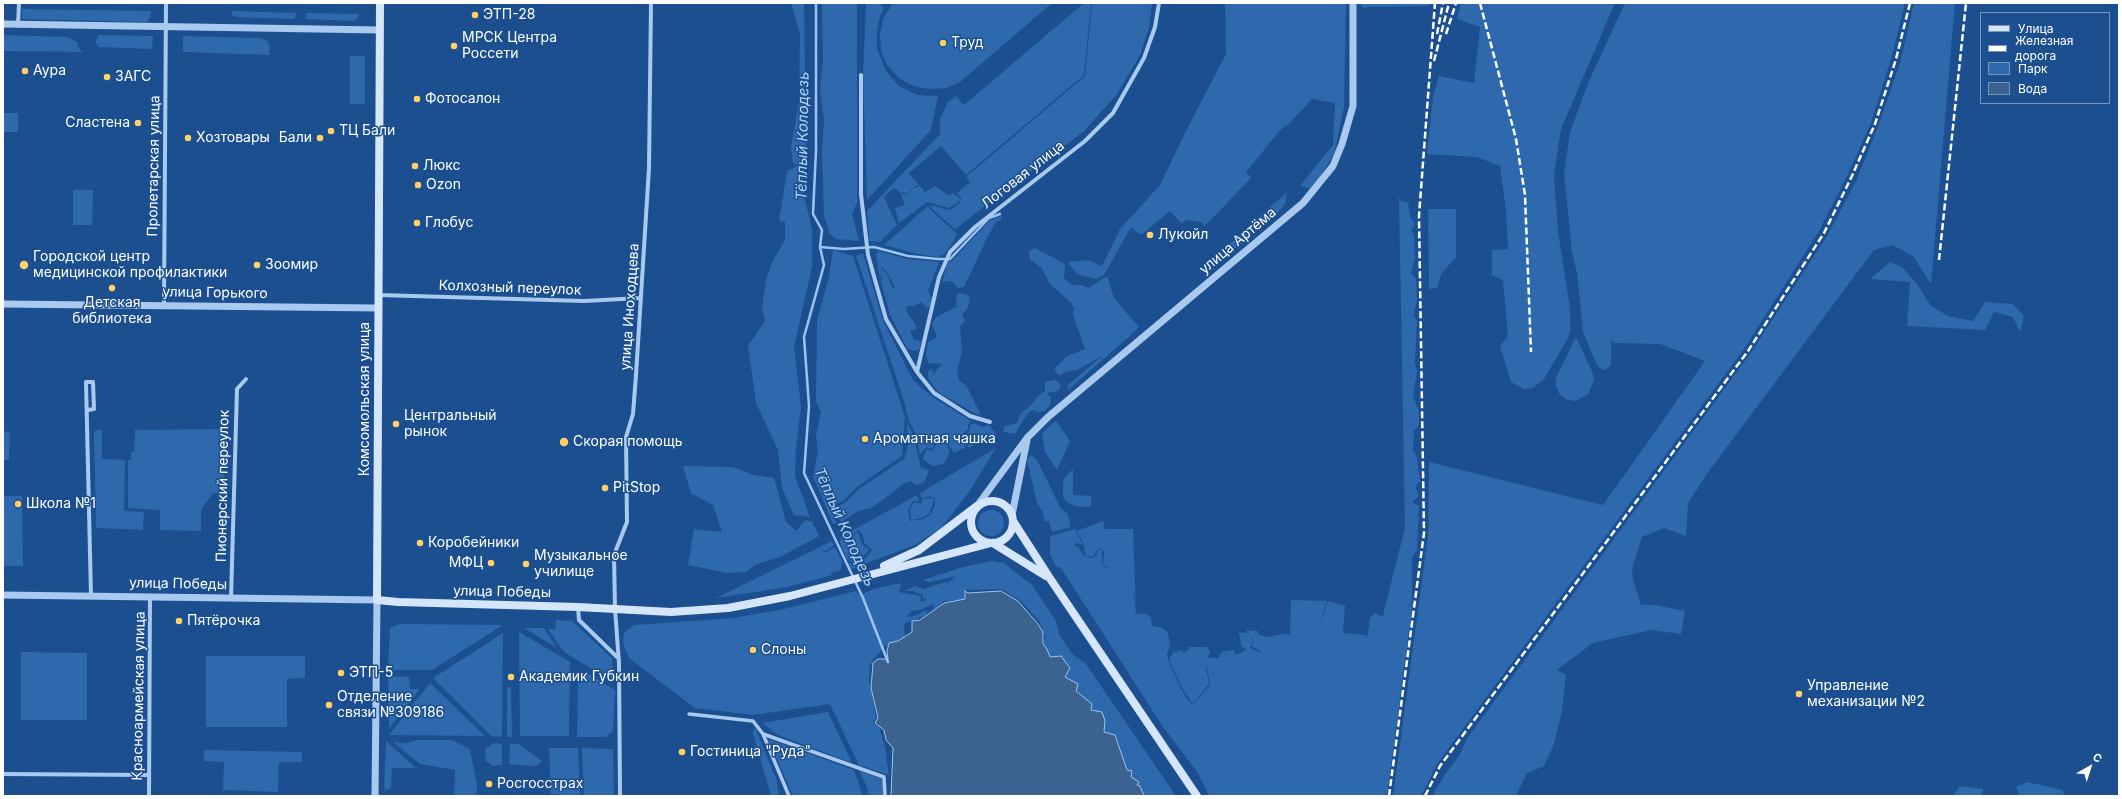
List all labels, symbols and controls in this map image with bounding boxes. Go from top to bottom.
place label: ЭТП-28 [483,7,535,23]
marker: ЭТП-28 [470,10,480,20]
legend [1980,12,2110,104]
text: Улица [2018,21,2053,36]
place label: МРСК Центра Россети [462,30,557,62]
text: Железная дорога [2015,33,2073,63]
place label: Труд [951,35,984,51]
marker: Труд [938,38,948,48]
marker: МРСК Центра Россети [449,41,459,51]
text: Парк [2018,61,2048,76]
place label: Аура [33,63,66,79]
marker: Аура [20,66,30,76]
place label: ЗАГС [115,69,151,85]
water label: Тёплый Колодезь [793,71,813,201]
marker: ЗАГС [102,72,112,82]
text: Вода [2018,81,2047,96]
place label: Фотосалон [425,91,500,107]
marker: Фотосалон [412,94,422,104]
street label: Пролетарская улица [144,95,164,237]
place label: Сластена [65,115,130,131]
marker: Сластена [133,118,143,128]
place label: ТЦ Бали [339,123,395,139]
marker: ТЦ Бали [326,126,336,136]
place label: Хозтовары [196,130,270,146]
place label: Бали [279,130,312,146]
marker: Хозтовары [183,133,193,143]
marker: Бали [315,133,325,143]
street label: Логовая улица [978,137,1068,213]
place label: Люкс [423,158,461,174]
marker: Люкс [410,161,420,171]
place label: Ozon [426,177,461,193]
marker: Ozon [413,180,423,190]
street label: улица Артёма [1196,204,1280,278]
place label: Глобус [425,215,473,231]
marker: Глобус [412,218,422,228]
place label: Лукойл [1158,227,1208,243]
marker: Лукойл [1145,230,1155,240]
street label: улица Иноходцева [617,243,643,371]
place label: Городской центр медицинской профилактики [33,249,227,282]
place label: Зоомир [265,257,318,273]
marker: Городской центр медицинской профилактики [18,259,30,271]
marker: Зоомир [252,260,262,270]
street label: Колхозный переулок [438,277,582,299]
marker: Детская библиотека [107,283,117,293]
street label: улица Горького [162,284,268,302]
place label: Детская библиотека [72,295,152,328]
street label: Комсомольская улица [357,322,373,476]
place label: Центральный рынок [404,408,497,440]
street label: Пионерский переулок [213,410,233,562]
marker: Центральный рынок [391,419,401,429]
place label: Ароматная чашка [873,431,996,447]
place label: Скорая помощь [573,434,682,450]
marker: Ароматная чашка [860,434,870,444]
marker: Скорая помощь [558,436,570,448]
water label: Тёплый Колодезь [810,465,878,589]
place label: PitStop [613,480,660,496]
marker: PitStop [600,483,610,493]
place label: Школа №1 [26,496,96,512]
marker: Школа №1 [13,499,23,509]
place label: Коробейники [428,535,519,551]
marker: Коробейники [415,538,425,548]
place label: Музыкальное училище [534,548,628,580]
place label: МФЦ [449,555,483,571]
marker: МФЦ [486,558,496,568]
marker: Музыкальное училище [521,559,531,569]
street label: улица Победы [129,575,227,593]
street label: улица Победы [453,583,551,601]
street label: Красноармейская улица [129,611,149,781]
place label: Пятёрочка [187,613,260,629]
marker: Пятёрочка [174,616,184,626]
place label: Слоны [761,642,806,658]
marker: Слоны [748,645,758,655]
place label: ЭТП-5 [349,665,393,681]
marker: ЭТП-5 [336,668,346,678]
place label: Академик Губкин [519,669,639,685]
marker: Академик Губкин [506,672,516,682]
place label: Управление механизации №2 [1807,678,1925,710]
place label: Отделение связи №309186 [337,689,444,722]
marker: Управление механизации №2 [1794,689,1804,699]
marker: Отделение связи №309186 [324,700,334,710]
place label: Гостиница "Руда" [690,744,811,760]
marker: Гостиница "Руда" [677,747,687,757]
north arrow [2070,747,2110,787]
text: С [2090,750,2105,766]
place label: Росгосстрах [497,776,583,792]
marker: Росгосстрах [484,779,494,789]

